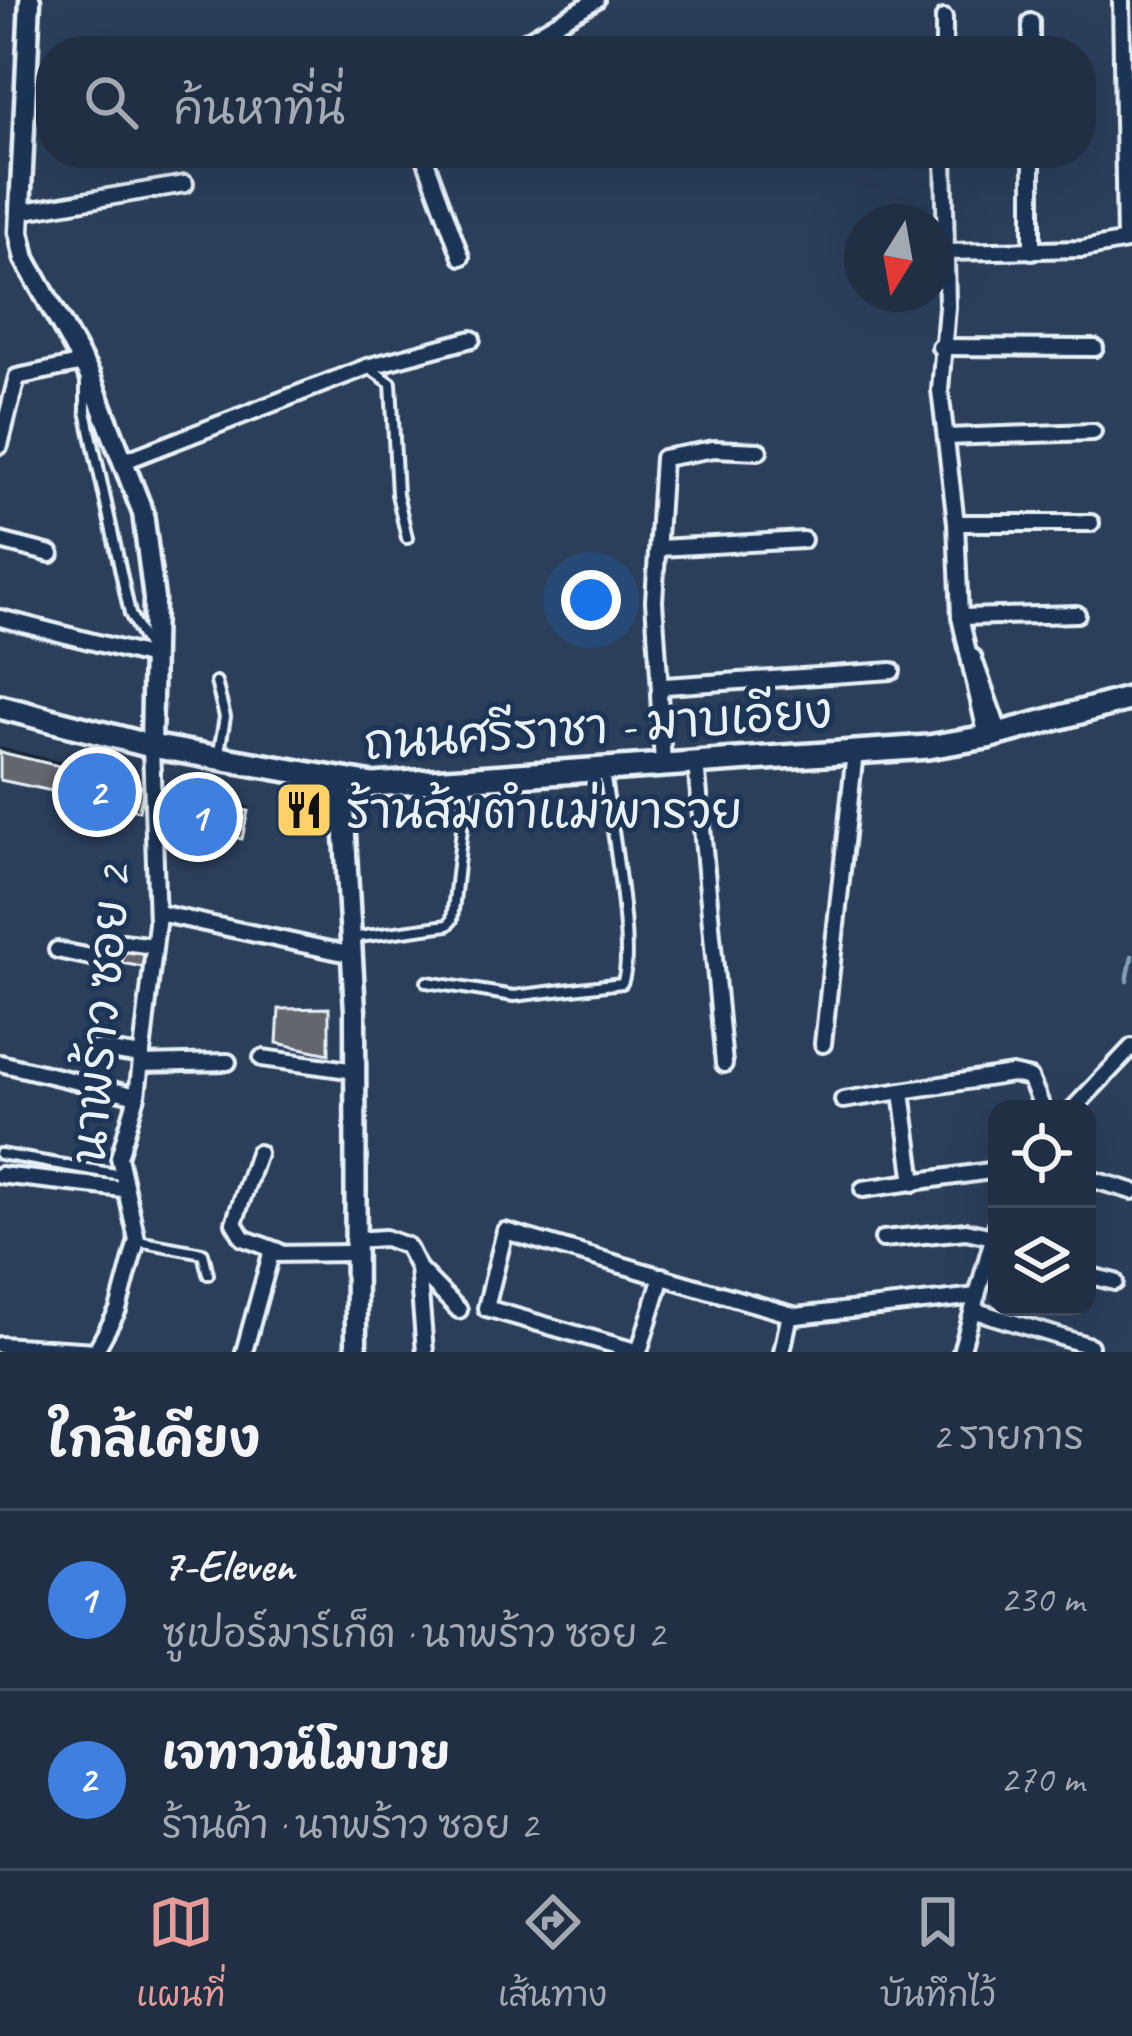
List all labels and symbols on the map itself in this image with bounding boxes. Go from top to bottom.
north arrow [844,204,952,312]
your location [561,570,621,630]
street label: ถนนศรีราชา - มาบเอียง [362,681,834,773]
pin: 2 [58,747,136,837]
pin: 1 [159,772,237,862]
restaurant icon: ร้านส้มตำแม่พารวย [273,779,335,841]
place label: ร้านส้มตำแม่พารวย [346,781,743,841]
street label: นาพร้าว ซอย 2 [58,860,144,1167]

